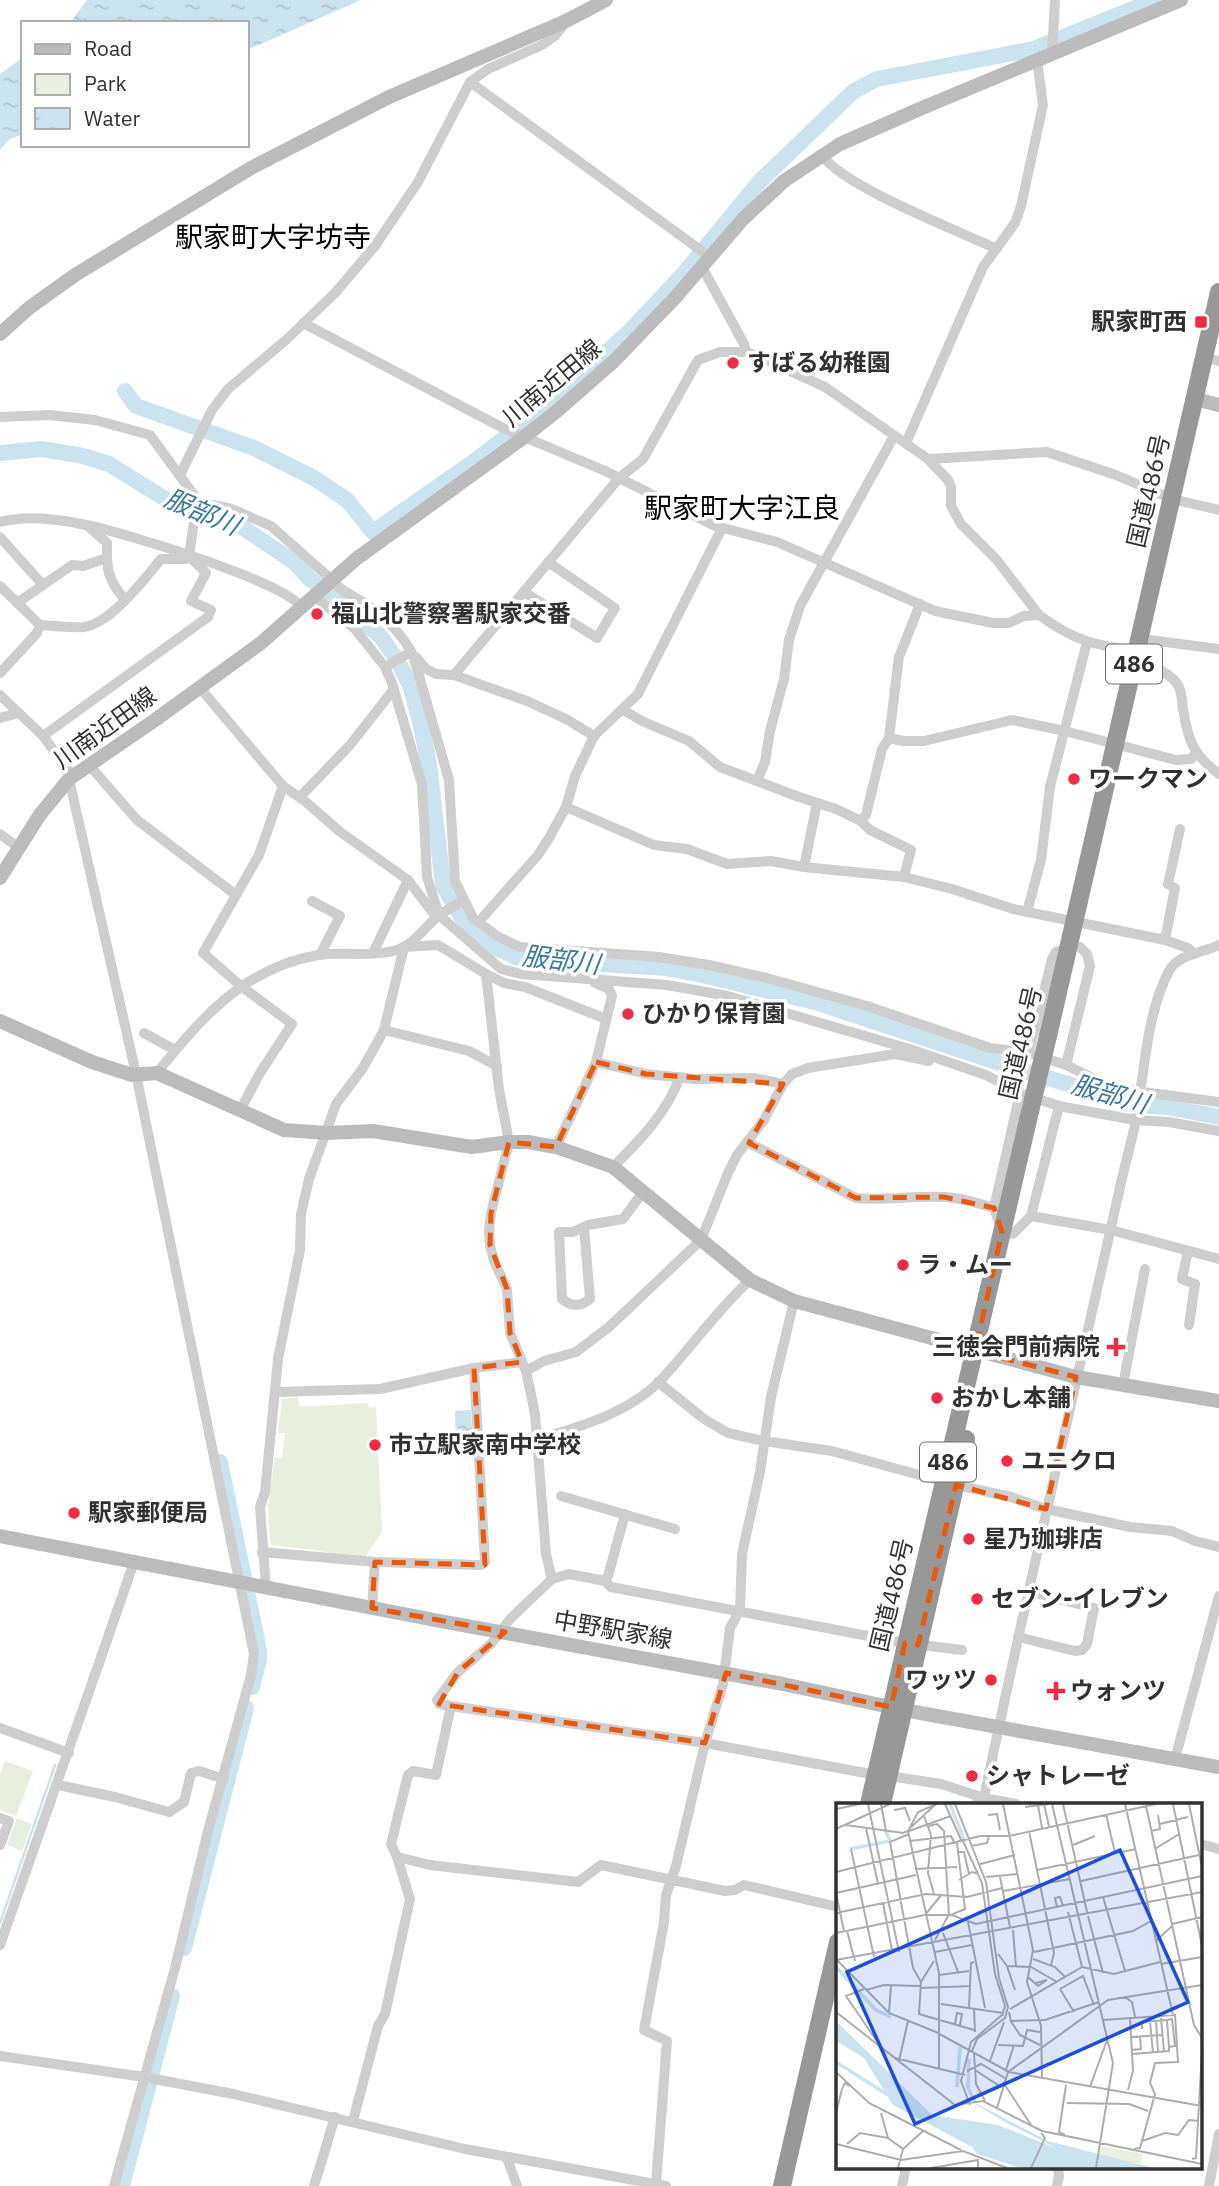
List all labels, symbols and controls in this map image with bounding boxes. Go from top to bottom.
legend [21,21,248,147]
text: Road [84,34,132,62]
text: Park [84,69,127,97]
text: Water [84,104,141,132]
district label: 駅家町大字坊寺 [175,218,371,255]
place label: 駅家町西 [1091,305,1187,337]
marker: 駅家町西 [1193,314,1209,330]
street label: 川南近田線 [495,331,608,433]
place label: すばる幼稚園 [747,346,891,378]
marker: すばる幼稚園 [725,355,741,371]
street label: 国道486号 [1119,431,1177,550]
water label: 服部川 [160,480,248,543]
district label: 駅家町大字江良 [644,489,840,526]
place label: 福山北警察署駅家交番 [331,597,571,629]
marker: 福山北警察署駅家交番 [309,606,325,622]
road number: 486 [1106,644,1162,684]
street label: 川南近田線 [46,679,162,775]
place label: ワークマン [1088,762,1208,794]
marker: ワークマン [1066,771,1082,787]
water label: 服部川 [520,937,605,981]
street label: 国道486号 [991,983,1049,1102]
place label: ひかり保育園 [642,997,786,1029]
marker: ひかり保育園 [620,1006,636,1022]
water label: 服部川 [1068,1066,1155,1121]
place label: ラ・ムー [917,1248,1013,1280]
marker: ラ・ムー [895,1257,911,1273]
place label: 三徳会門前病院 [932,1330,1100,1362]
marker: 三徳会門前病院 [1106,1337,1126,1357]
place label: おかし本舗 [951,1381,1071,1413]
marker: おかし本舗 [929,1390,945,1406]
place label: 市立駅家南中学校 [389,1428,581,1460]
marker: 市立駅家南中学校 [367,1437,383,1453]
road number: 486 [920,1442,976,1482]
place label: ユニクロ [1021,1444,1117,1476]
marker: ユニクロ [999,1453,1015,1469]
place label: 駅家郵便局 [88,1496,208,1528]
marker: 駅家郵便局 [66,1505,82,1521]
place label: 星乃珈琲店 [983,1522,1103,1554]
marker: 星乃珈琲店 [961,1531,977,1547]
street label: 国道486号 [862,1535,920,1654]
place label: セブン-イレブン [991,1582,1169,1614]
marker: セブン-イレブン [969,1591,985,1607]
street label: 中野駅家線 [551,1603,675,1655]
place label: ワッツ [905,1663,977,1695]
marker: ワッツ [983,1672,999,1688]
place label: ウォンツ [1070,1674,1166,1706]
marker: ウォンツ [1048,1683,1064,1699]
place label: シャトレーゼ [986,1759,1130,1791]
marker: シャトレーゼ [964,1768,980,1784]
inset map [836,1803,1202,2168]

